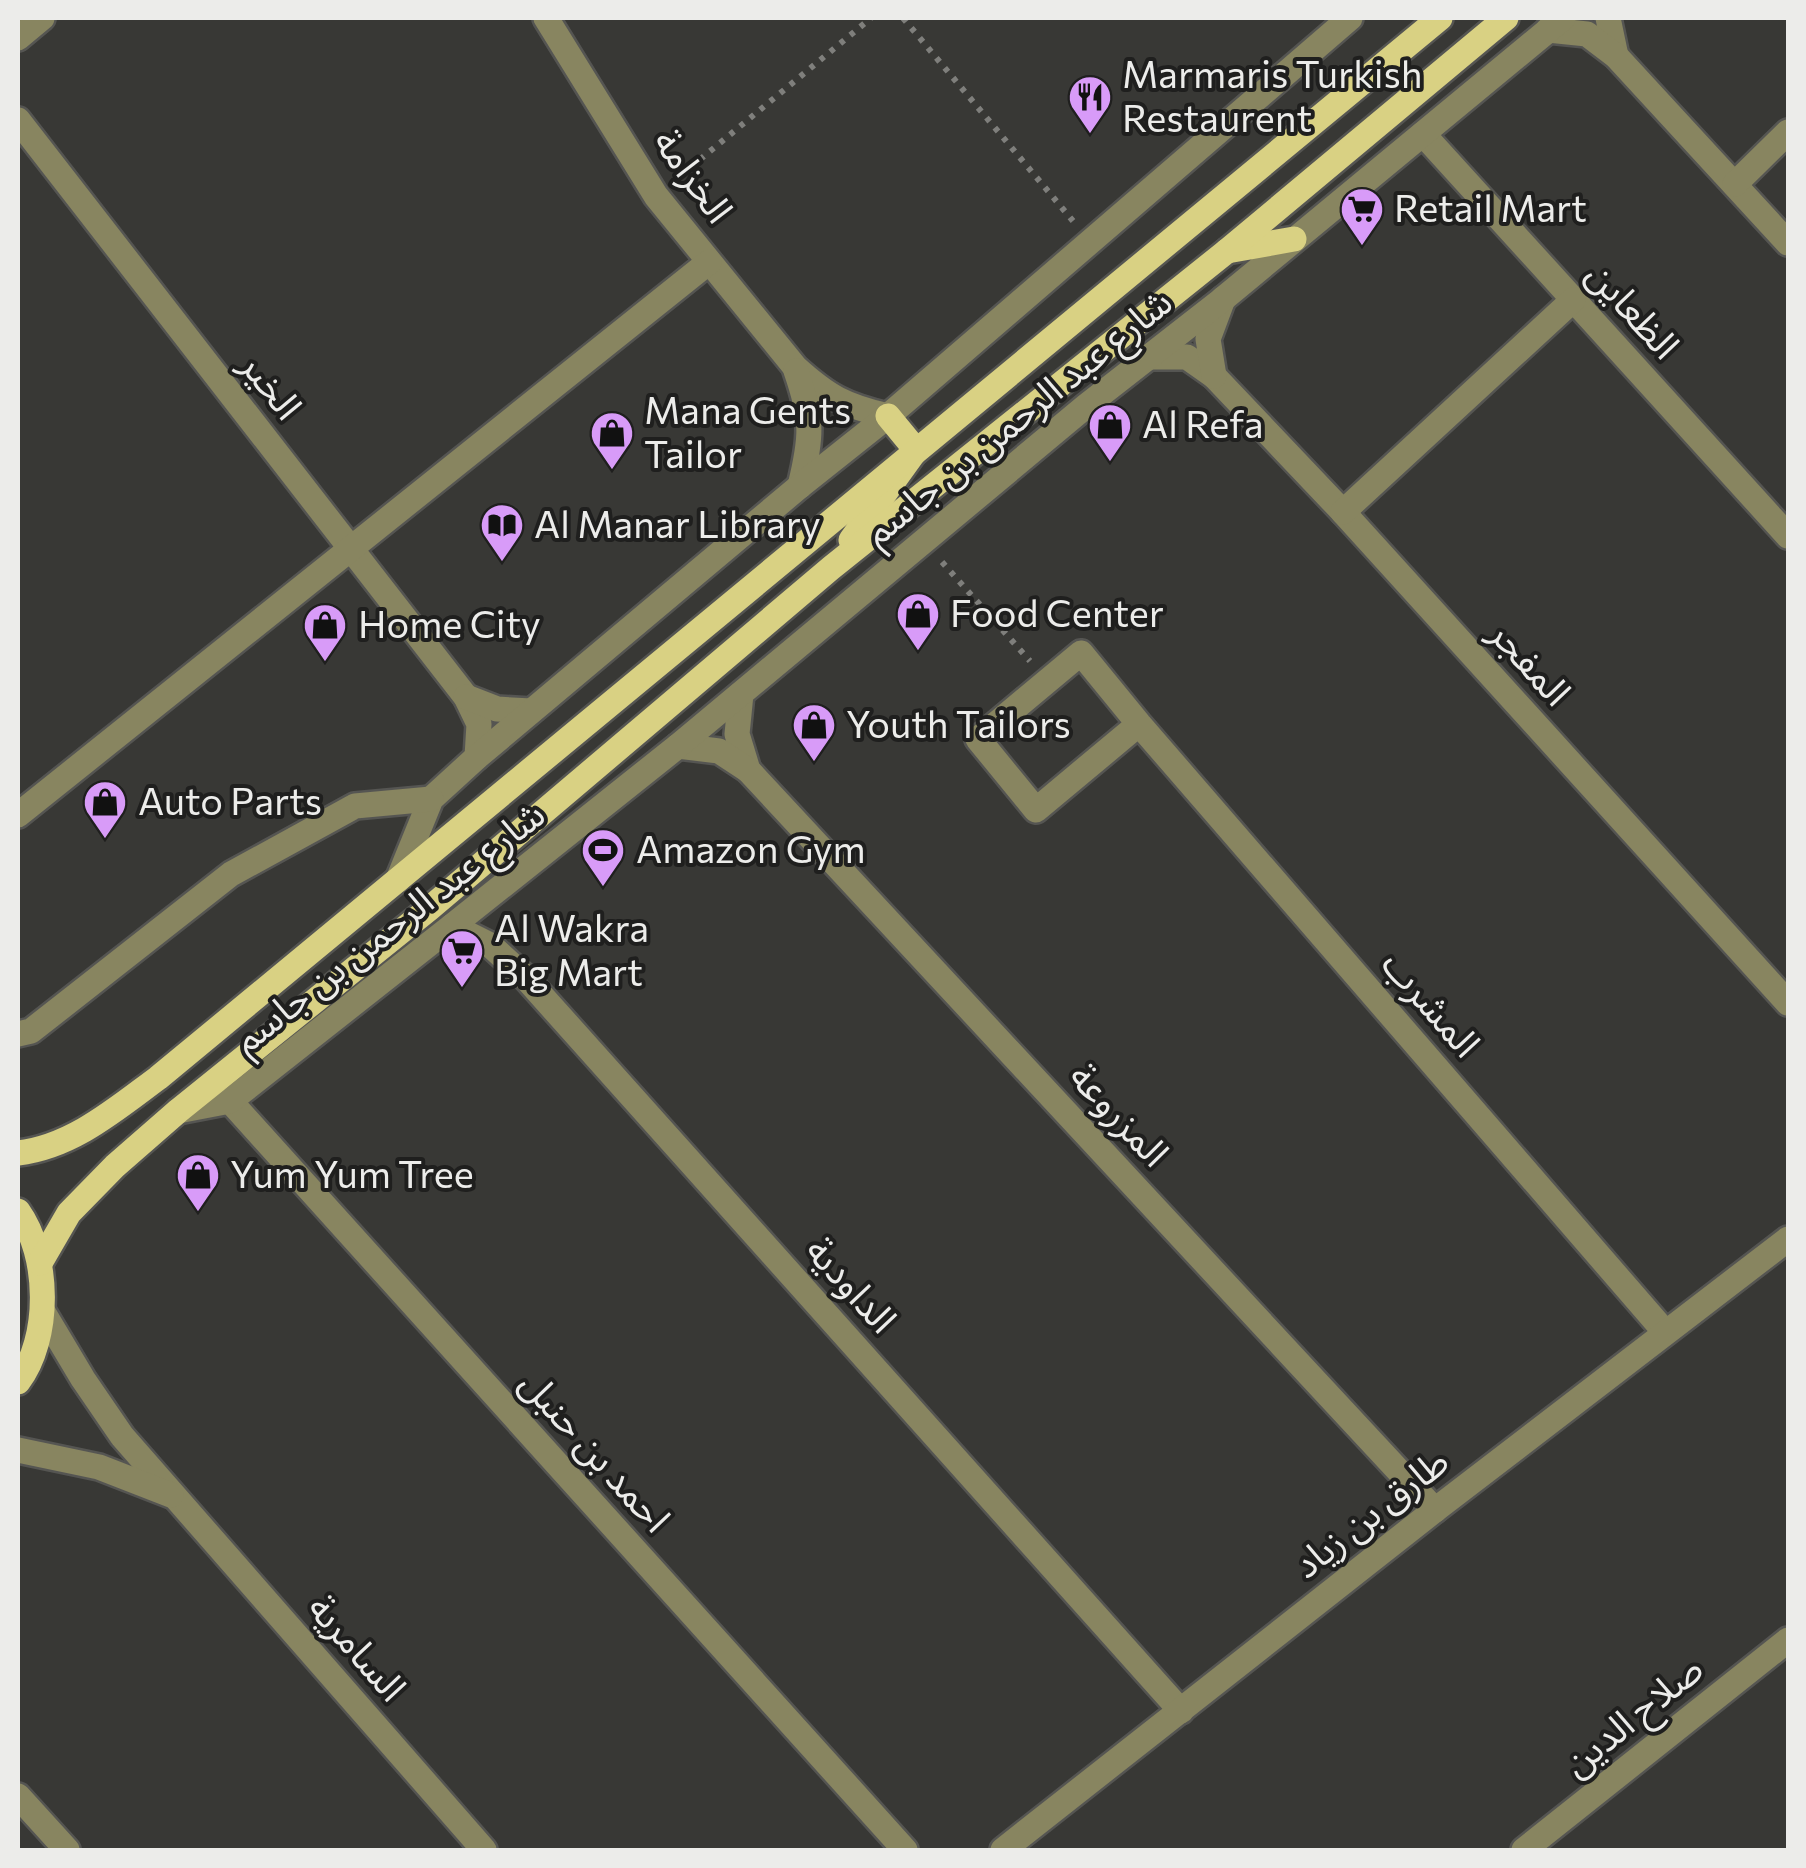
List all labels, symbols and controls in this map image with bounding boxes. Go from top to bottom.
place label: Marmaris Turkish Restaurent [1122,49,1423,140]
restaurant icon: Marmaris Turkish Restaurent [1067,74,1113,135]
street label: الخزامة [644,118,745,231]
place label: Retail Mart [1394,183,1587,230]
supermarket icon: Retail Mart [1339,186,1385,247]
street label: الظعاين [1578,250,1691,368]
street label: شارع عبد الرحمن بن جاسم [853,276,1185,560]
street label: الخير [231,341,314,428]
place label: Mana Gents Tailor [644,385,851,476]
place label: Al Refa [1142,399,1264,446]
shop icon: Al Refa [1087,402,1133,463]
shop icon: Mana Gents Tailor [589,410,635,471]
place label: Al Manar Library [534,499,821,546]
library icon: Al Manar Library [479,502,525,563]
place label: Food Center [950,588,1164,635]
shop icon: Food Center [895,591,941,652]
place label: Home City [358,599,541,646]
shop icon: Home City [302,602,348,663]
street label: المفجر [1480,608,1582,714]
place label: Youth Tailors [846,699,1071,746]
shop icon: Youth Tailors [791,702,837,763]
place label: Auto Parts [138,776,322,823]
shop icon: Auto Parts [82,779,128,840]
street label: شارع عبد الرحمن بن جاسم [222,789,558,1068]
place label: Amazon Gym [636,824,866,871]
sports icon: Amazon Gym [580,827,626,888]
place label: Al Wakra Big Mart [494,903,649,994]
supermarket icon: Al Wakra Big Mart [439,928,485,989]
street label: المشرب [1373,939,1492,1066]
street label: المزروعة [1060,1052,1180,1176]
place label: Yum Yum Tree [230,1149,474,1196]
shop icon: Yum Yum Tree [175,1152,221,1213]
street label: الداودية [797,1226,908,1342]
street label: احمد بن حنبل [511,1358,682,1541]
street label: طارق بن زياد [1282,1436,1457,1587]
street label: السامرية [299,1583,418,1710]
street label: صلاح الدين [1552,1643,1715,1790]

